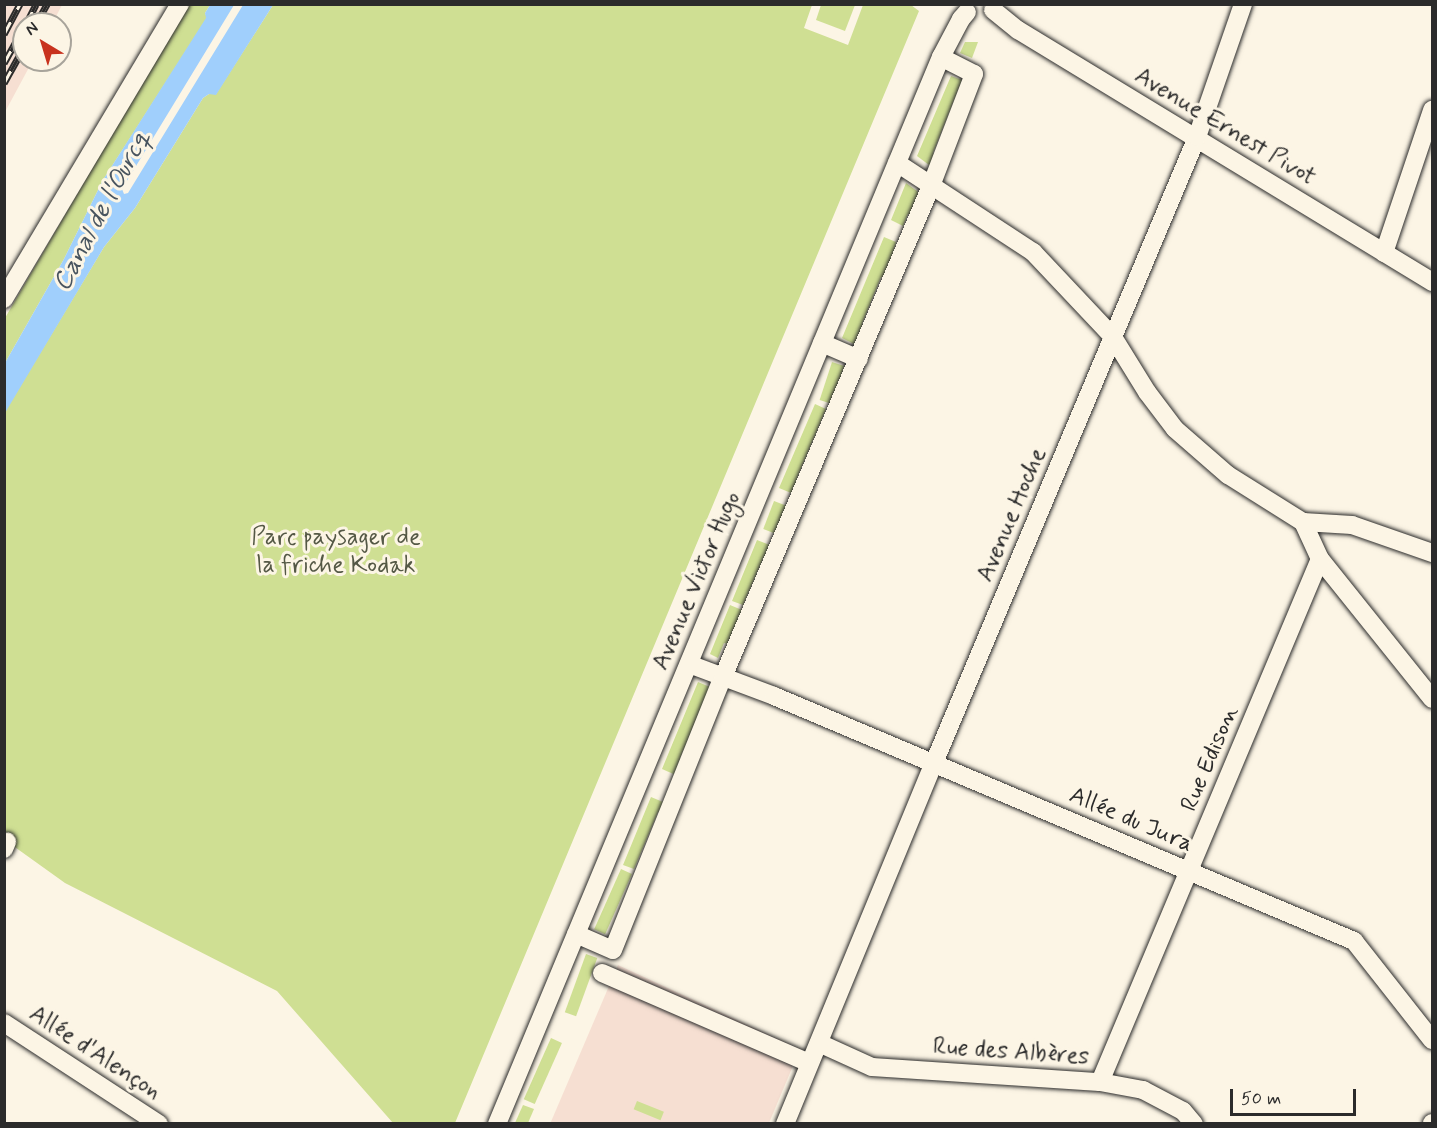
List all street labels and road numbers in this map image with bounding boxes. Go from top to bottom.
street label: Avenue Ernest Pivot [1131,62,1319,192]
street label: Avenue Hoche [971,444,1053,586]
street label: Avenue Victor Hugo [646,486,748,676]
street label: Rue Edison [1175,702,1245,816]
street label: Allée du Jura [1065,781,1197,859]
street label: Allée d'Alençon [24,1000,166,1106]
street label: Rue des Albères [930,1032,1092,1072]

